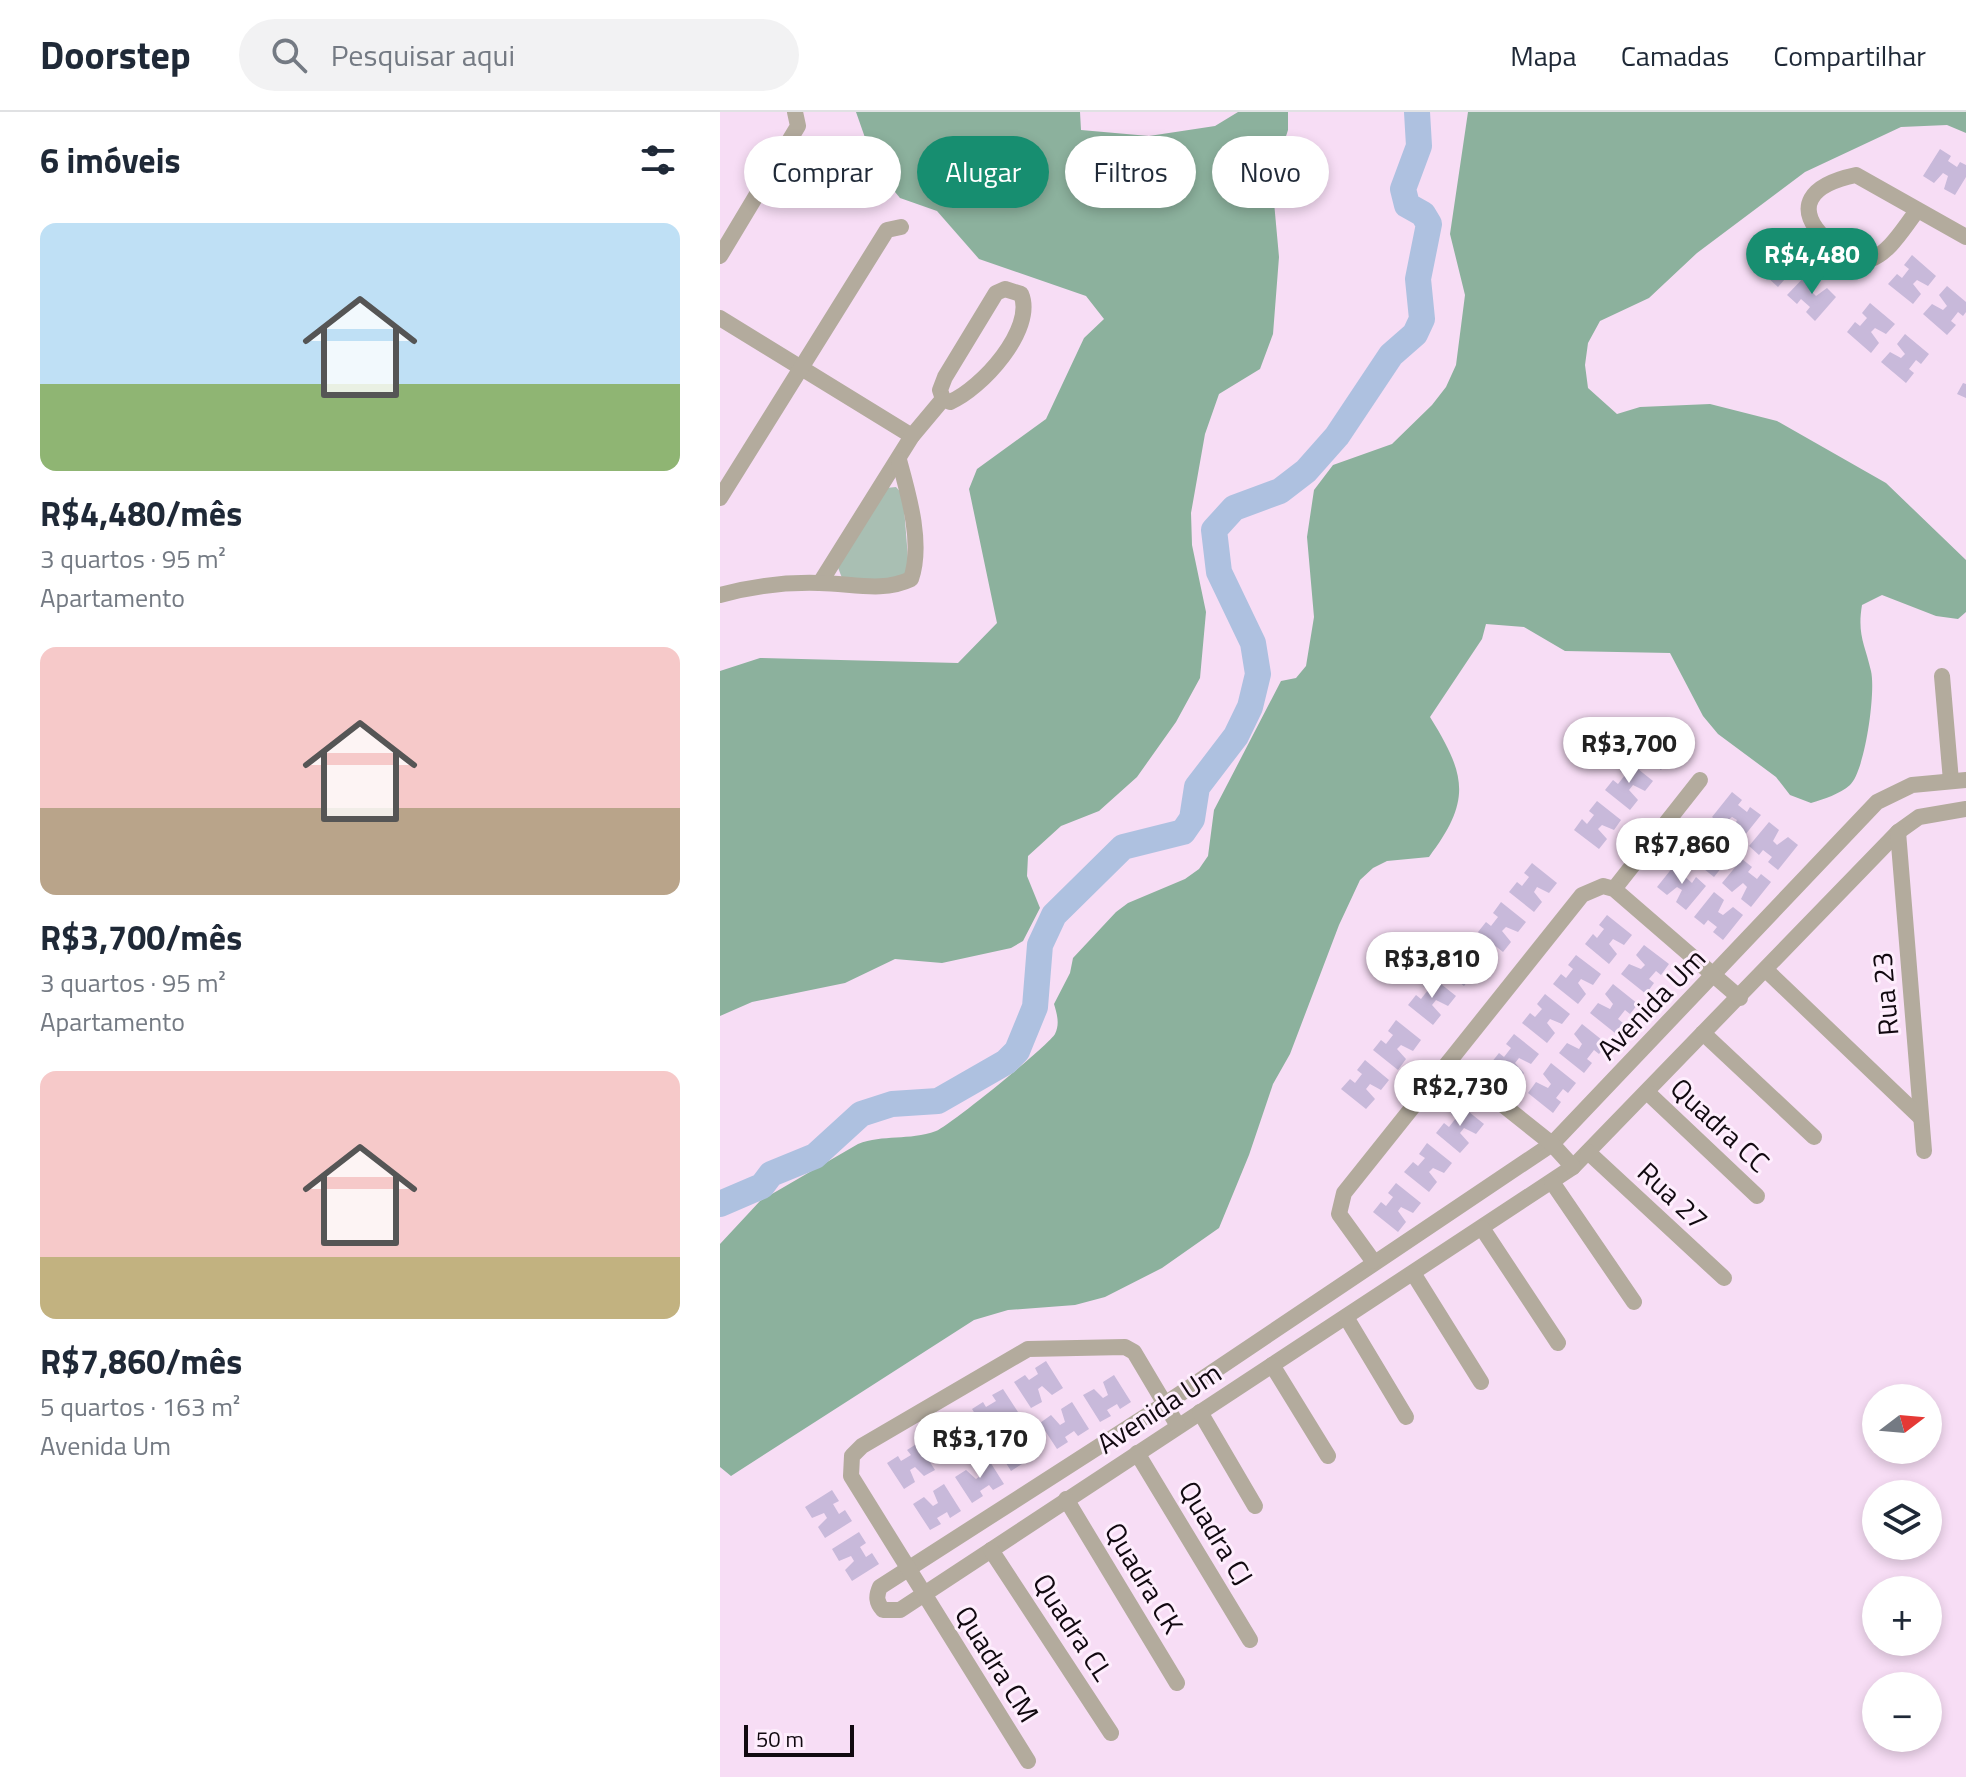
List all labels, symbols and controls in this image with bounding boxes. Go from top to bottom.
search box [239,19,799,91]
text: Doorstep [40,26,191,84]
text: Pesquisar aqui [331,32,515,78]
icon: search [267,33,311,77]
text: Mapa [1510,34,1577,77]
text: Camadas [1621,34,1729,77]
text: Compartilhar [1773,34,1926,77]
text: 6 imóveis [40,134,181,186]
chip: Comprar [744,136,901,208]
chip: Alugar [917,136,1049,208]
chip: Filtros [1065,136,1196,208]
chip: Novo [1212,136,1329,208]
icon: filters [636,138,680,182]
pin: R$4,480 [1738,228,1886,296]
text: R$4,480 [1764,234,1860,273]
icon: home [288,275,432,419]
text: R$4,480/mês [40,487,242,539]
text: 3 quartos · 95 m² [40,539,226,578]
text: Apartamento [40,578,185,617]
icon: home [288,699,432,843]
pin: R$3,700 [1555,717,1703,785]
text: R$3,700 [1581,723,1677,762]
pin: R$7,860 [1608,818,1756,886]
text: R$7,860 [1634,824,1730,863]
text: R$3,700/mês [40,911,242,963]
pin: R$3,810 [1358,932,1506,1000]
text: R$3,810 [1384,938,1480,977]
street label: Avenida Um [1586,938,1715,1069]
street label: Rua 23 [1859,951,1910,1038]
text: 3 quartos · 95 m² [40,963,226,1002]
text: Apartamento [40,1002,185,1041]
pin: R$2,730 [1386,1060,1534,1128]
text: R$2,730 [1412,1066,1508,1105]
street label: Quadra CC [1661,1067,1780,1182]
icon: home [288,1123,432,1267]
street label: Rua 27 [1628,1151,1719,1240]
text: R$7,860/mês [40,1335,242,1387]
street label: Avenida Um [1088,1351,1230,1464]
north arrow [1862,1384,1942,1464]
map controls [1862,1384,1942,1752]
text: 5 quartos · 163 m² [40,1387,240,1426]
pin: R$3,170 [906,1412,1054,1480]
text: R$3,170 [932,1418,1028,1457]
text: Avenida Um [40,1426,171,1465]
street label: Quadra CJ [1168,1472,1265,1593]
button: layers [1862,1480,1942,1560]
street label: Quadra CK [1094,1514,1195,1642]
street label: Quadra CL [1023,1564,1125,1690]
button: + [1862,1576,1942,1656]
street label: Quadra CM [945,1597,1050,1731]
button: − [1862,1672,1942,1752]
scale bar [744,1721,854,1757]
text: 50 m [756,1722,804,1756]

